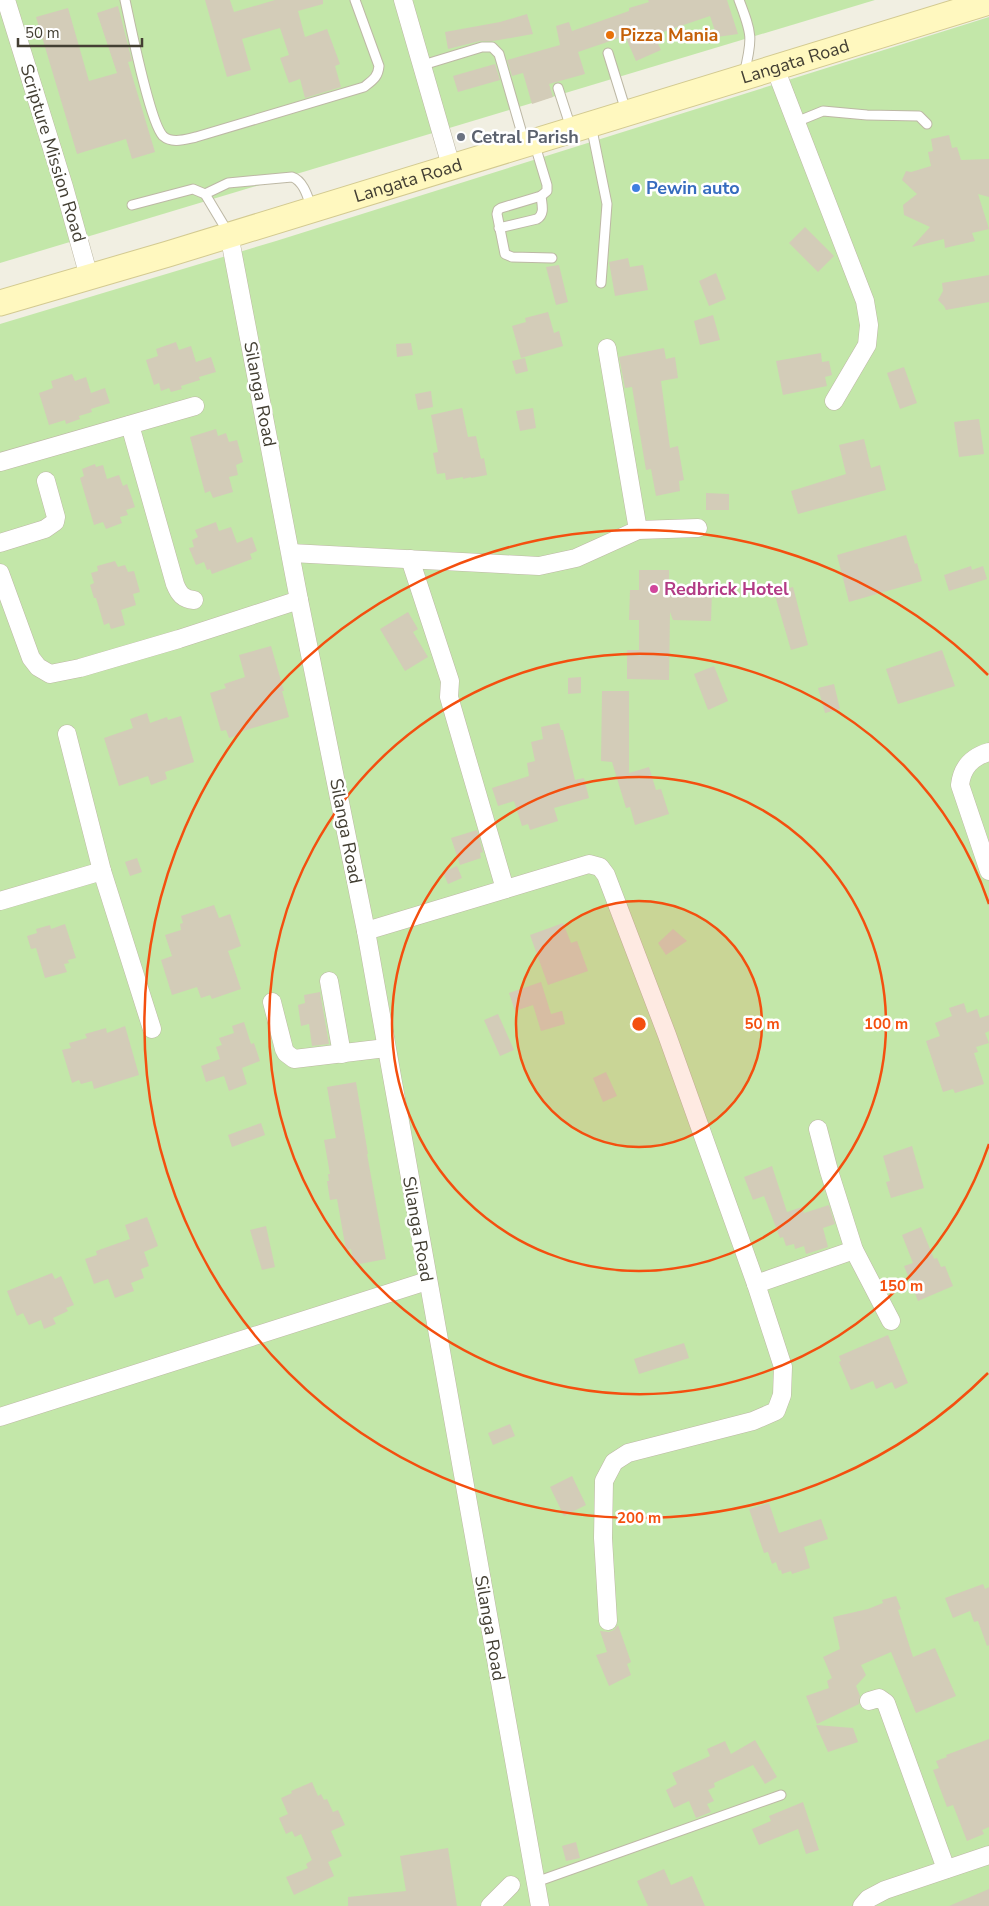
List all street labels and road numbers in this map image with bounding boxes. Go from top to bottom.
street label: Langata Road [738,34,852,89]
street label: Scripture Mission Road [14,61,92,245]
street label: Langata Road [351,152,465,208]
street label: Silanga Road [238,339,282,449]
street label: Silanga Road [324,776,368,886]
street label: Silanga Road [397,1174,439,1284]
street label: Silanga Road [469,1573,511,1683]

